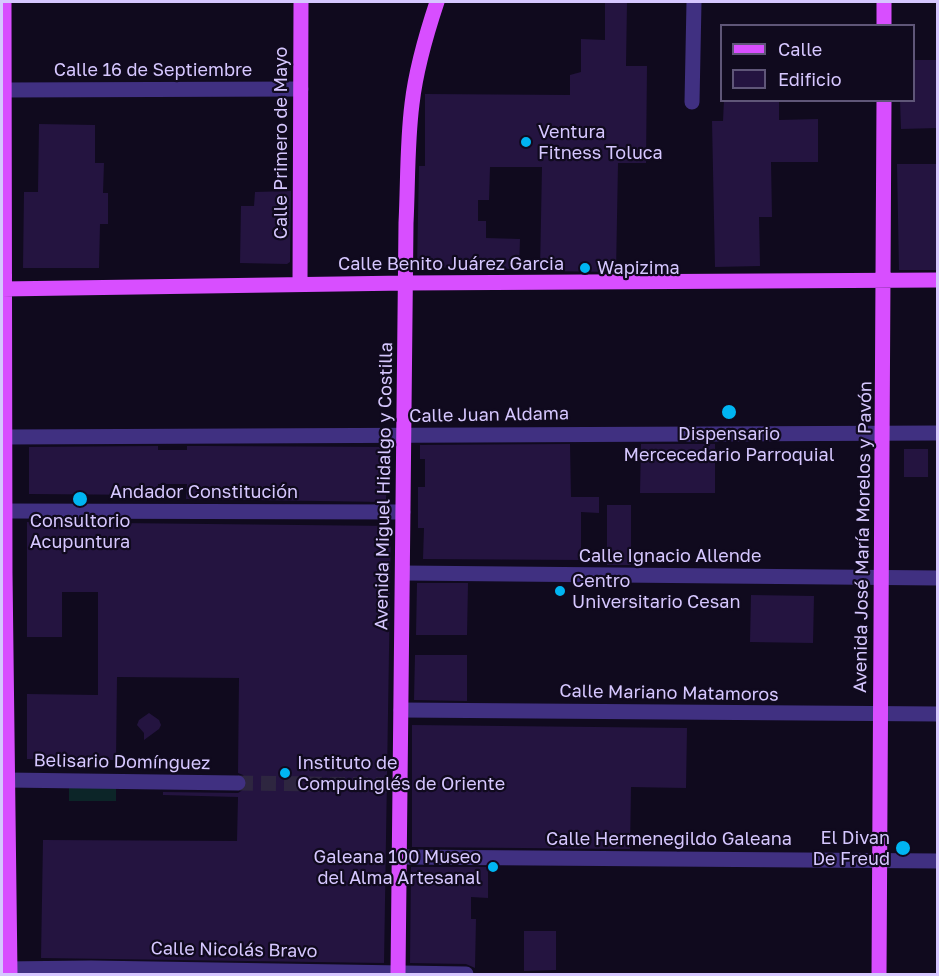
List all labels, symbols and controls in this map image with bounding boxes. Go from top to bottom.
legend [720,24,915,102]
text: Calle [778,38,822,60]
street label: Calle Primero de Mayo [270,47,292,239]
street label: Calle 16 de Septiembre [54,59,252,81]
text: Edificio [778,68,842,90]
place label: Ventura Fitness Toluca [538,121,663,164]
marker: Ventura Fitness Toluca [519,135,533,149]
street label: Calle Benito Juárez Garcia [338,253,564,275]
place label: Wapizima [597,257,680,279]
marker: Wapizima [578,261,592,275]
street label: Avenida Miguel Hidalgo y Costilla [371,342,397,630]
street label: Avenida José María Morelos y Pavón [849,381,877,693]
street label: Calle Juan Aldama [409,403,569,427]
marker: Dispensario Mercecedario Parroquial [720,403,738,421]
place label: Dispensario Mercecedario Parroquial [624,423,834,466]
street label: Andador Constitución [110,481,298,503]
marker: Consultorio Acupuntura [71,490,89,508]
place label: Consultorio Acupuntura [30,510,130,552]
street label: Calle Ignacio Allende [579,545,761,567]
place label: Centro Universitario Cesan [572,570,741,612]
marker: Centro Universitario Cesan [553,584,567,598]
street label: Calle Mariano Matamoros [559,680,779,706]
street label: Belisario Domínguez [33,750,211,774]
place label: Instituto de Compuinglés de Oriente [297,752,505,795]
marker: Instituto de Compuinglés de Oriente [278,766,292,780]
place label: El Divan De Freud [813,827,890,870]
street label: Calle Hermenegildo Galeana [546,828,792,850]
marker: El Divan De Freud [894,839,912,857]
place label: Galeana 100 Museo del Alma Artesanal [314,846,481,888]
marker: Galeana 100 Museo del Alma Artesanal [486,860,500,874]
street label: Calle Nicolás Bravo [150,938,318,962]

